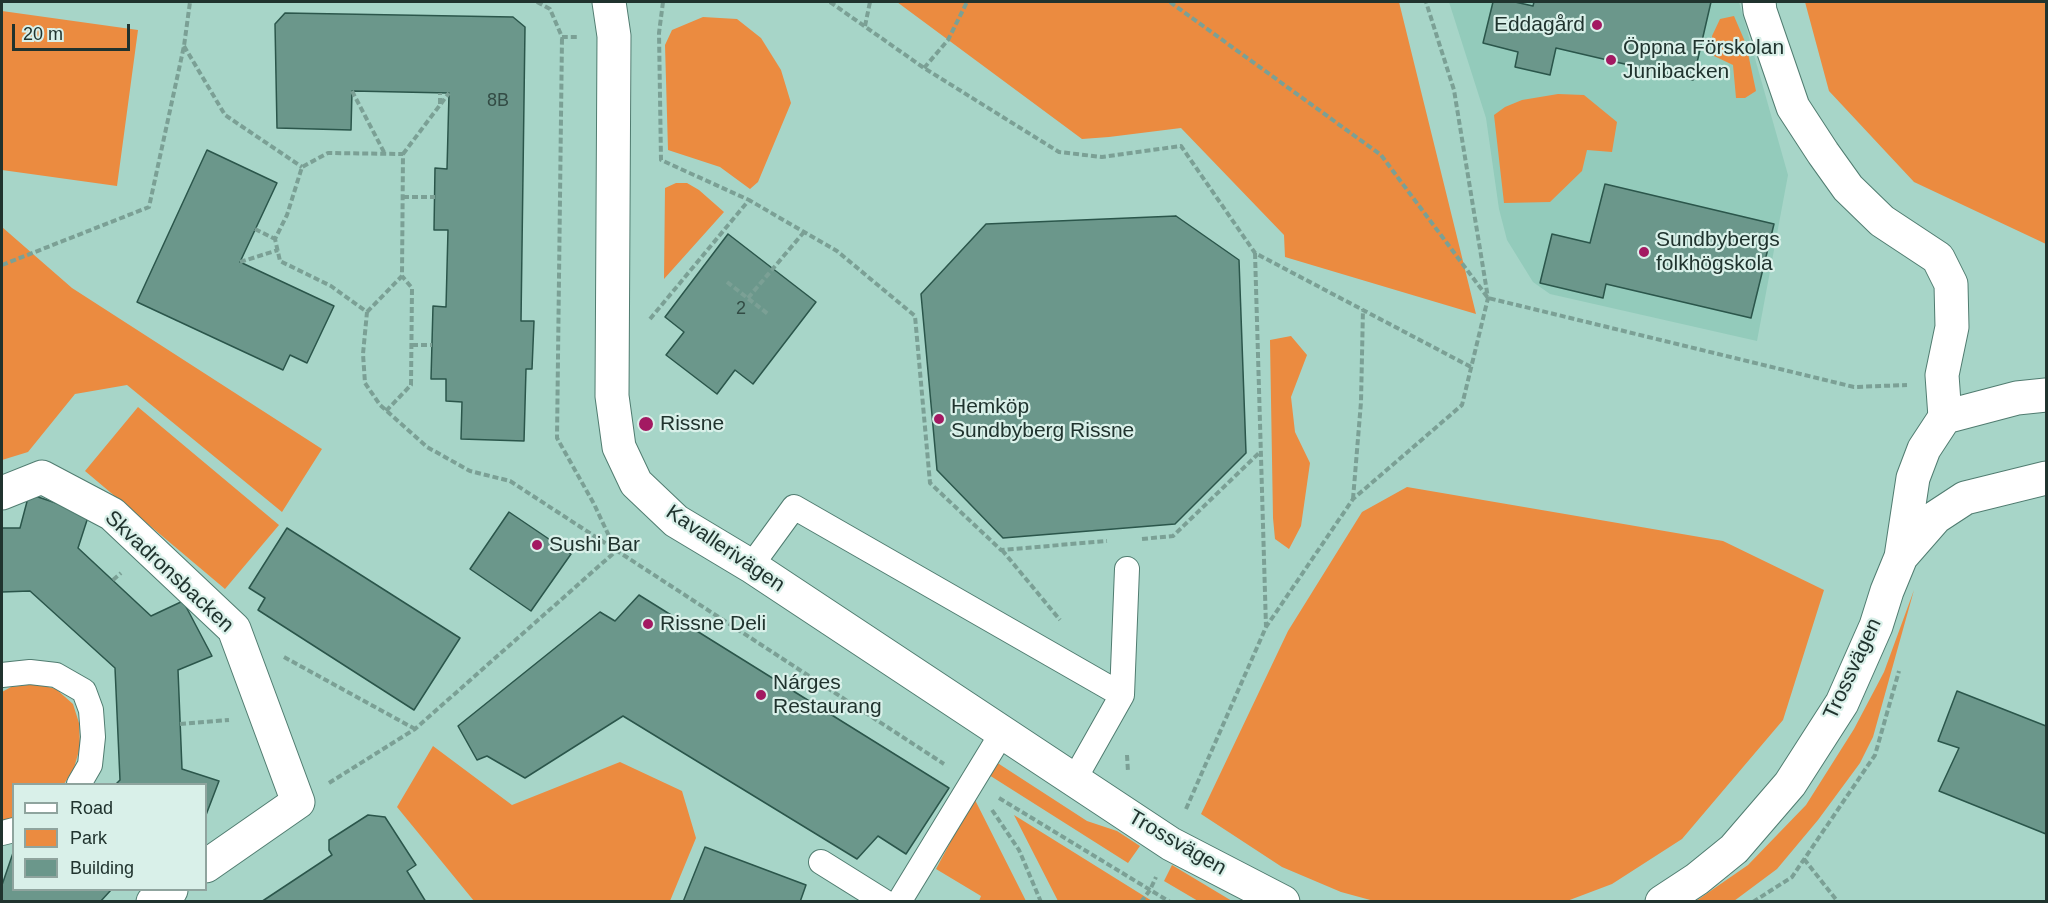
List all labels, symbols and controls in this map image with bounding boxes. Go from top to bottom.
scale bar [15,12,134,50]
place label: Eddagård [1494,12,1585,38]
marker: Eddagård [1590,18,1604,32]
text: 20 m [23,24,63,44]
place label: Öppna Förskolan Junibacken [1623,35,1784,85]
marker: Öppna Förskolan Junibacken [1604,53,1618,67]
house number: 8B [487,90,509,112]
place label: Sundbybergs folkhögskola [1656,227,1780,277]
marker: Sundbybergs folkhögskola [1637,245,1651,259]
house number: 2 [736,298,746,320]
place label: Hemköp Sundbyberg Rissne [951,394,1134,444]
place label: Rissne [660,411,724,437]
marker: Hemköp Sundbyberg Rissne [932,412,946,426]
marker: Rissne [637,415,655,433]
street label: Kavallerivägen [661,500,789,598]
street label: Skvadronsbacken [99,506,239,638]
place label: Sushi Bar [549,532,640,558]
marker: Sushi Bar [530,538,544,552]
place label: Rissne Deli [660,611,766,637]
street label: Trossvägen [1819,614,1887,724]
marker: Rissne Deli [641,617,655,631]
place label: Nárges Restaurang [773,670,882,720]
marker: Nárges Restaurang [754,688,768,702]
legend [12,783,207,891]
text: Road [70,798,113,818]
street label: Trossvägen [1124,805,1230,881]
text: Park [70,828,107,848]
text: Building [70,858,134,878]

